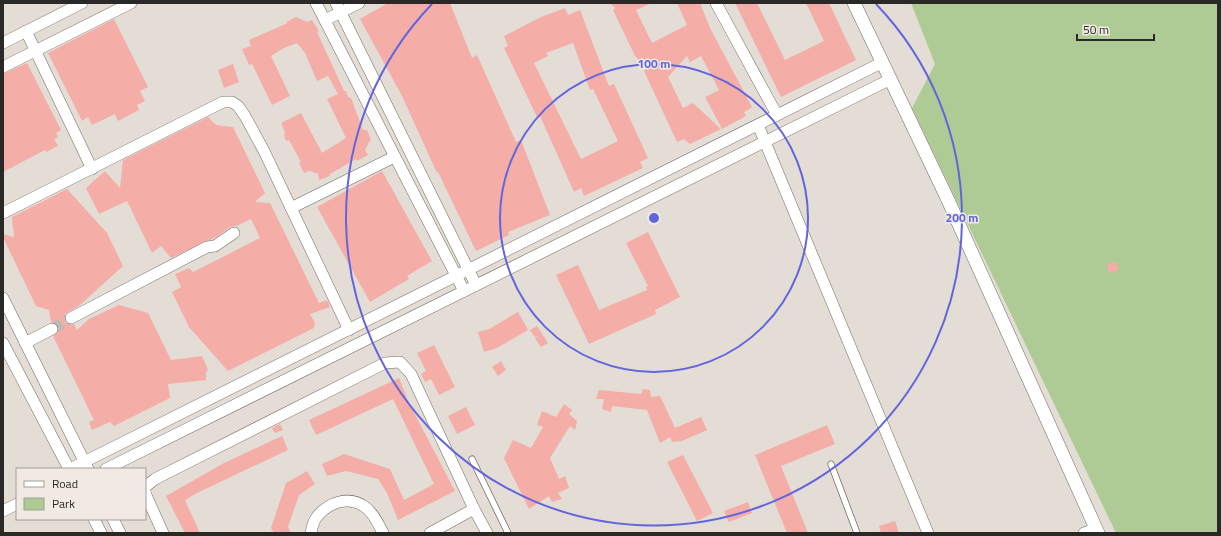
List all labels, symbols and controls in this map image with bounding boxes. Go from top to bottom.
scale bar [1077,16,1154,42]
text: 50 m [1083,20,1109,39]
text: 100 m [638,54,670,73]
text: 200 m [946,208,978,227]
centre of rings [647,211,661,225]
legend [16,468,146,520]
text: Road [52,474,78,493]
text: Park [52,494,75,513]

